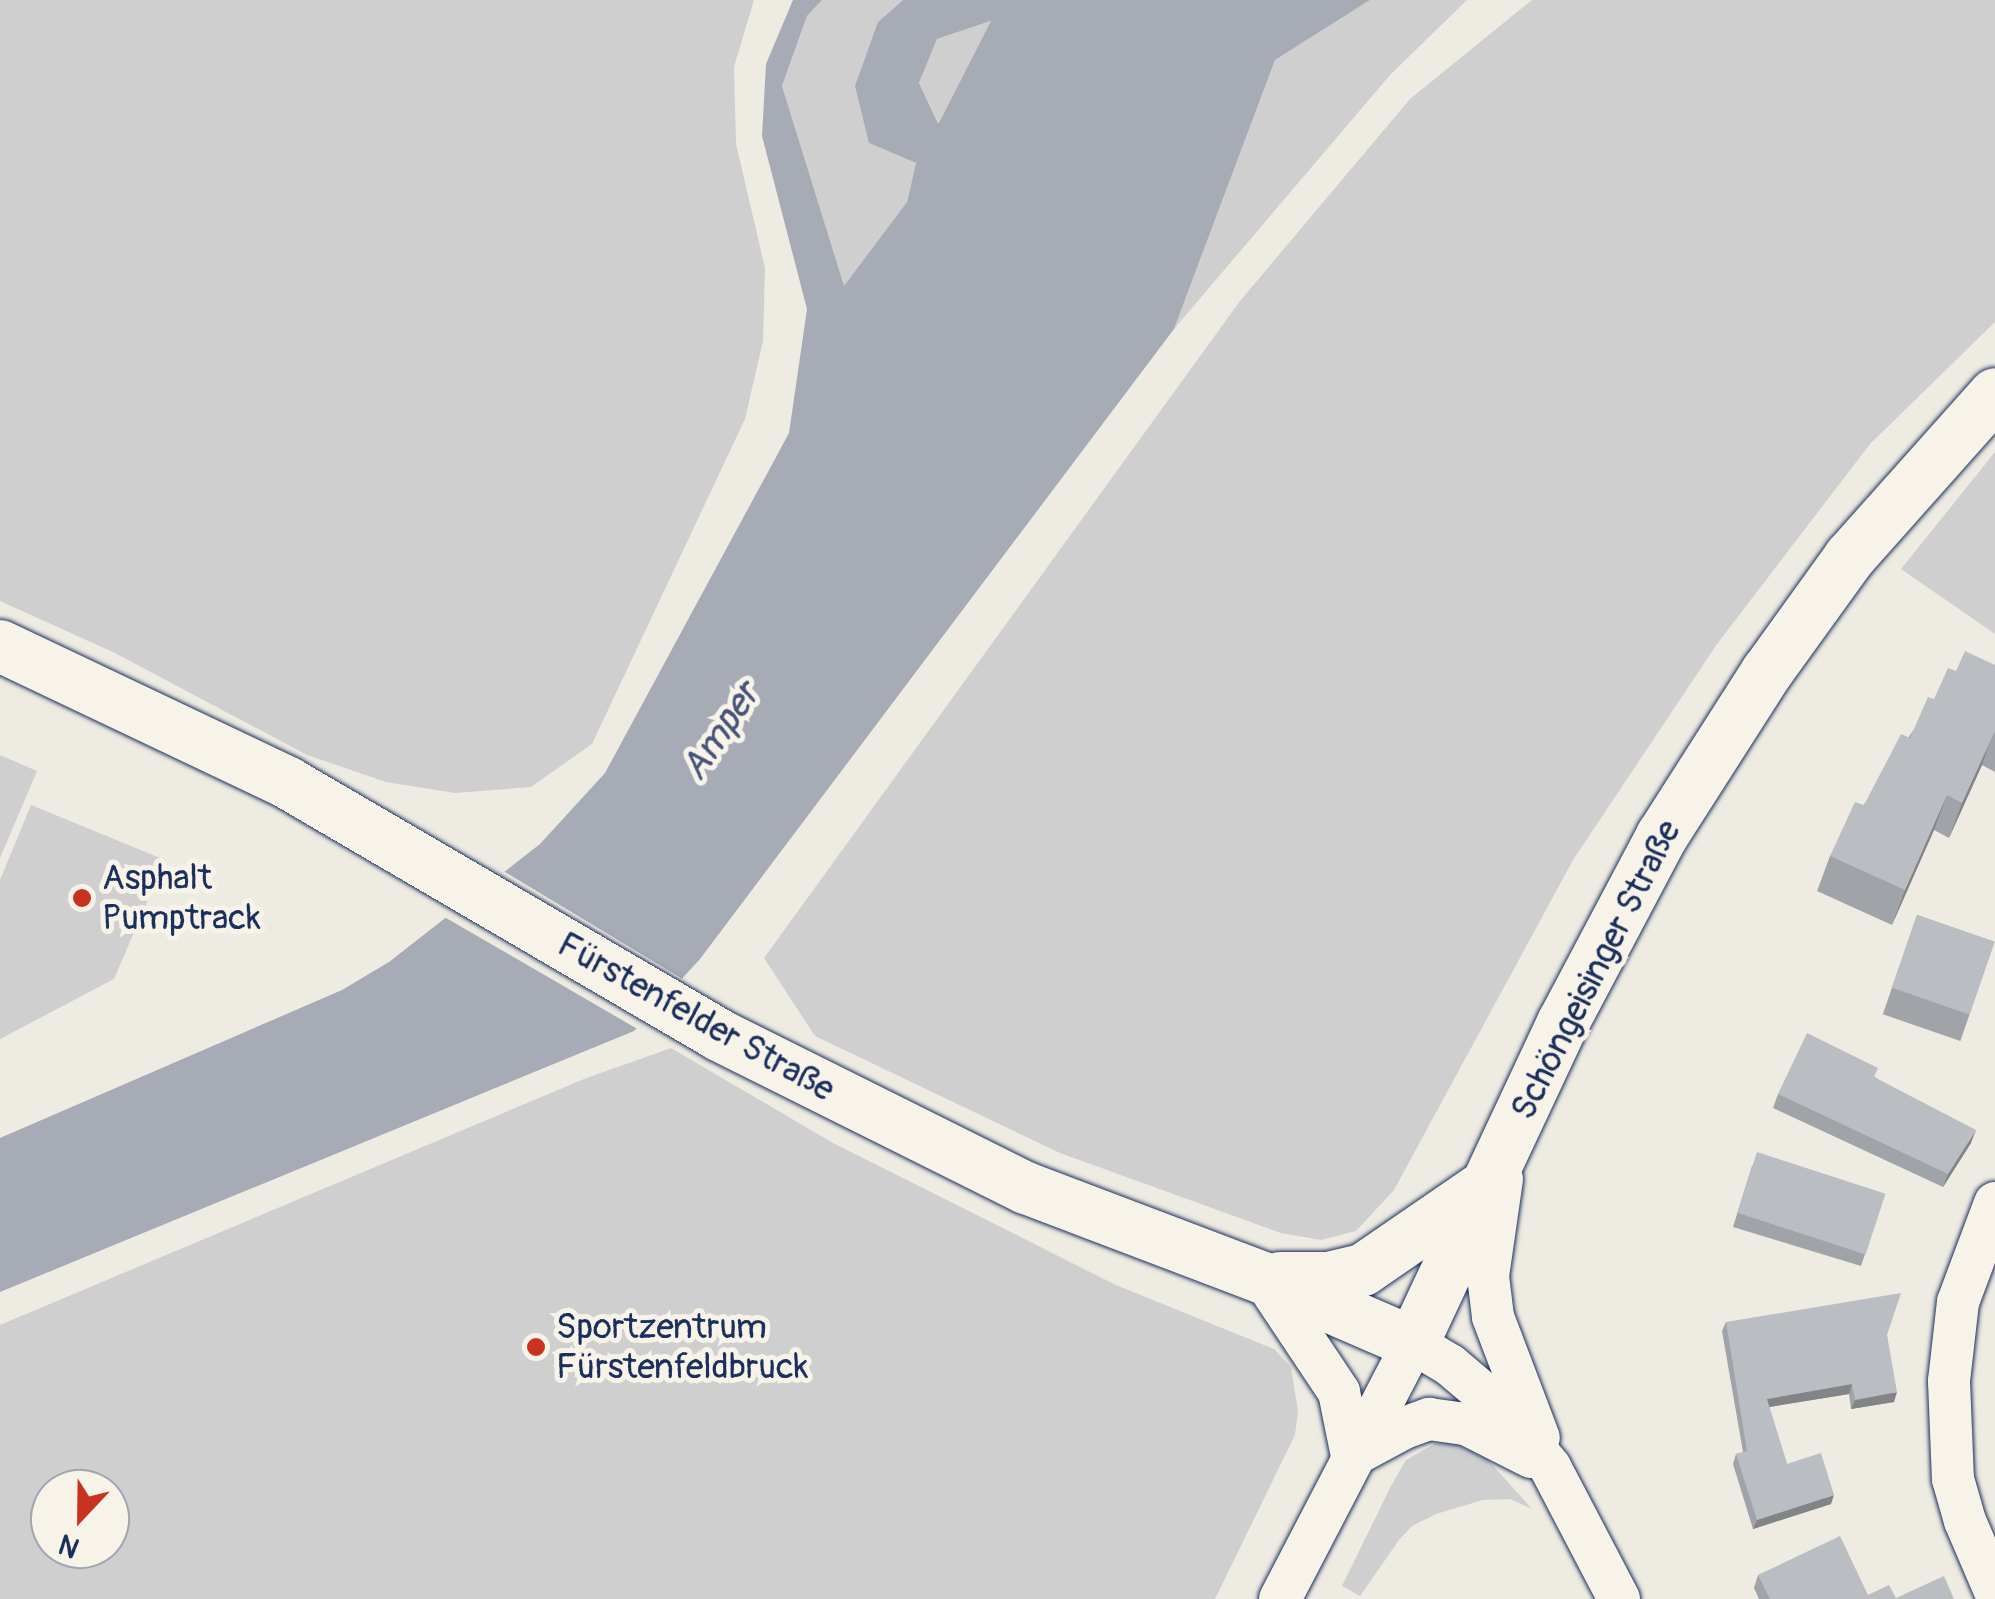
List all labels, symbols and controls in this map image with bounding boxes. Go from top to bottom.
water label: Amper [672,675,770,789]
street label: Schöngeisinger Straße [1502,813,1690,1127]
place label: Asphalt Pumptrack [102,857,261,939]
marker: Asphalt Pumptrack [71,887,93,909]
street label: Fürstenfelder Straße [550,923,842,1111]
place label: Sportzentrum Fürstenfeldbruck [556,1306,808,1388]
marker: Sportzentrum Fürstenfeldbruck [525,1336,547,1358]
north arrow [30,1469,130,1569]
text: N [54,1526,85,1565]

